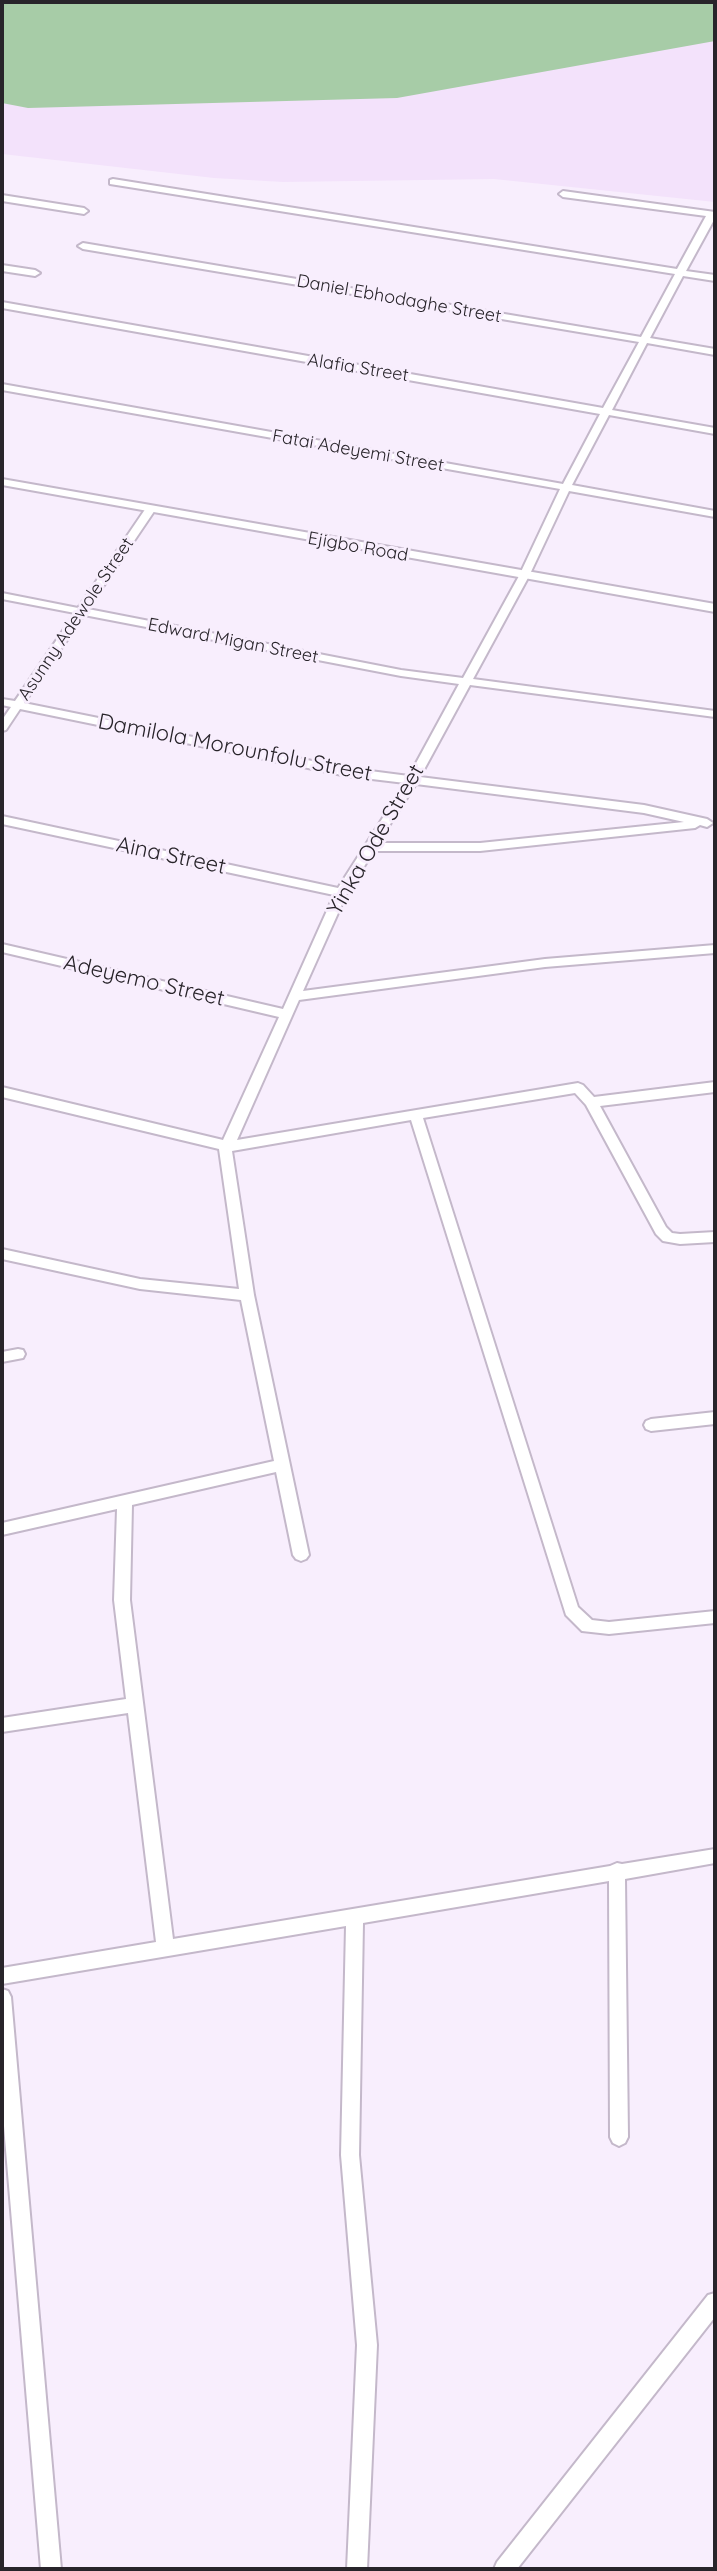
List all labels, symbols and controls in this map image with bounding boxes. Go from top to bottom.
street label: Daniel Ebhodaghe Street [295,270,503,328]
street label: Alafia Street [306,349,410,387]
street label: Fatai Adeyemi Street [271,425,445,477]
street label: Ejigbo Road [306,528,410,566]
street label: Asunny Adewole Street [13,534,139,704]
street label: Edward Migan Street [146,614,320,668]
street label: Damilola Morounfolu Street [96,708,374,788]
street label: Yinka Ode Street [322,760,430,920]
street label: Aina Street [114,832,228,880]
street label: Adeyemo Street [61,950,227,1012]

